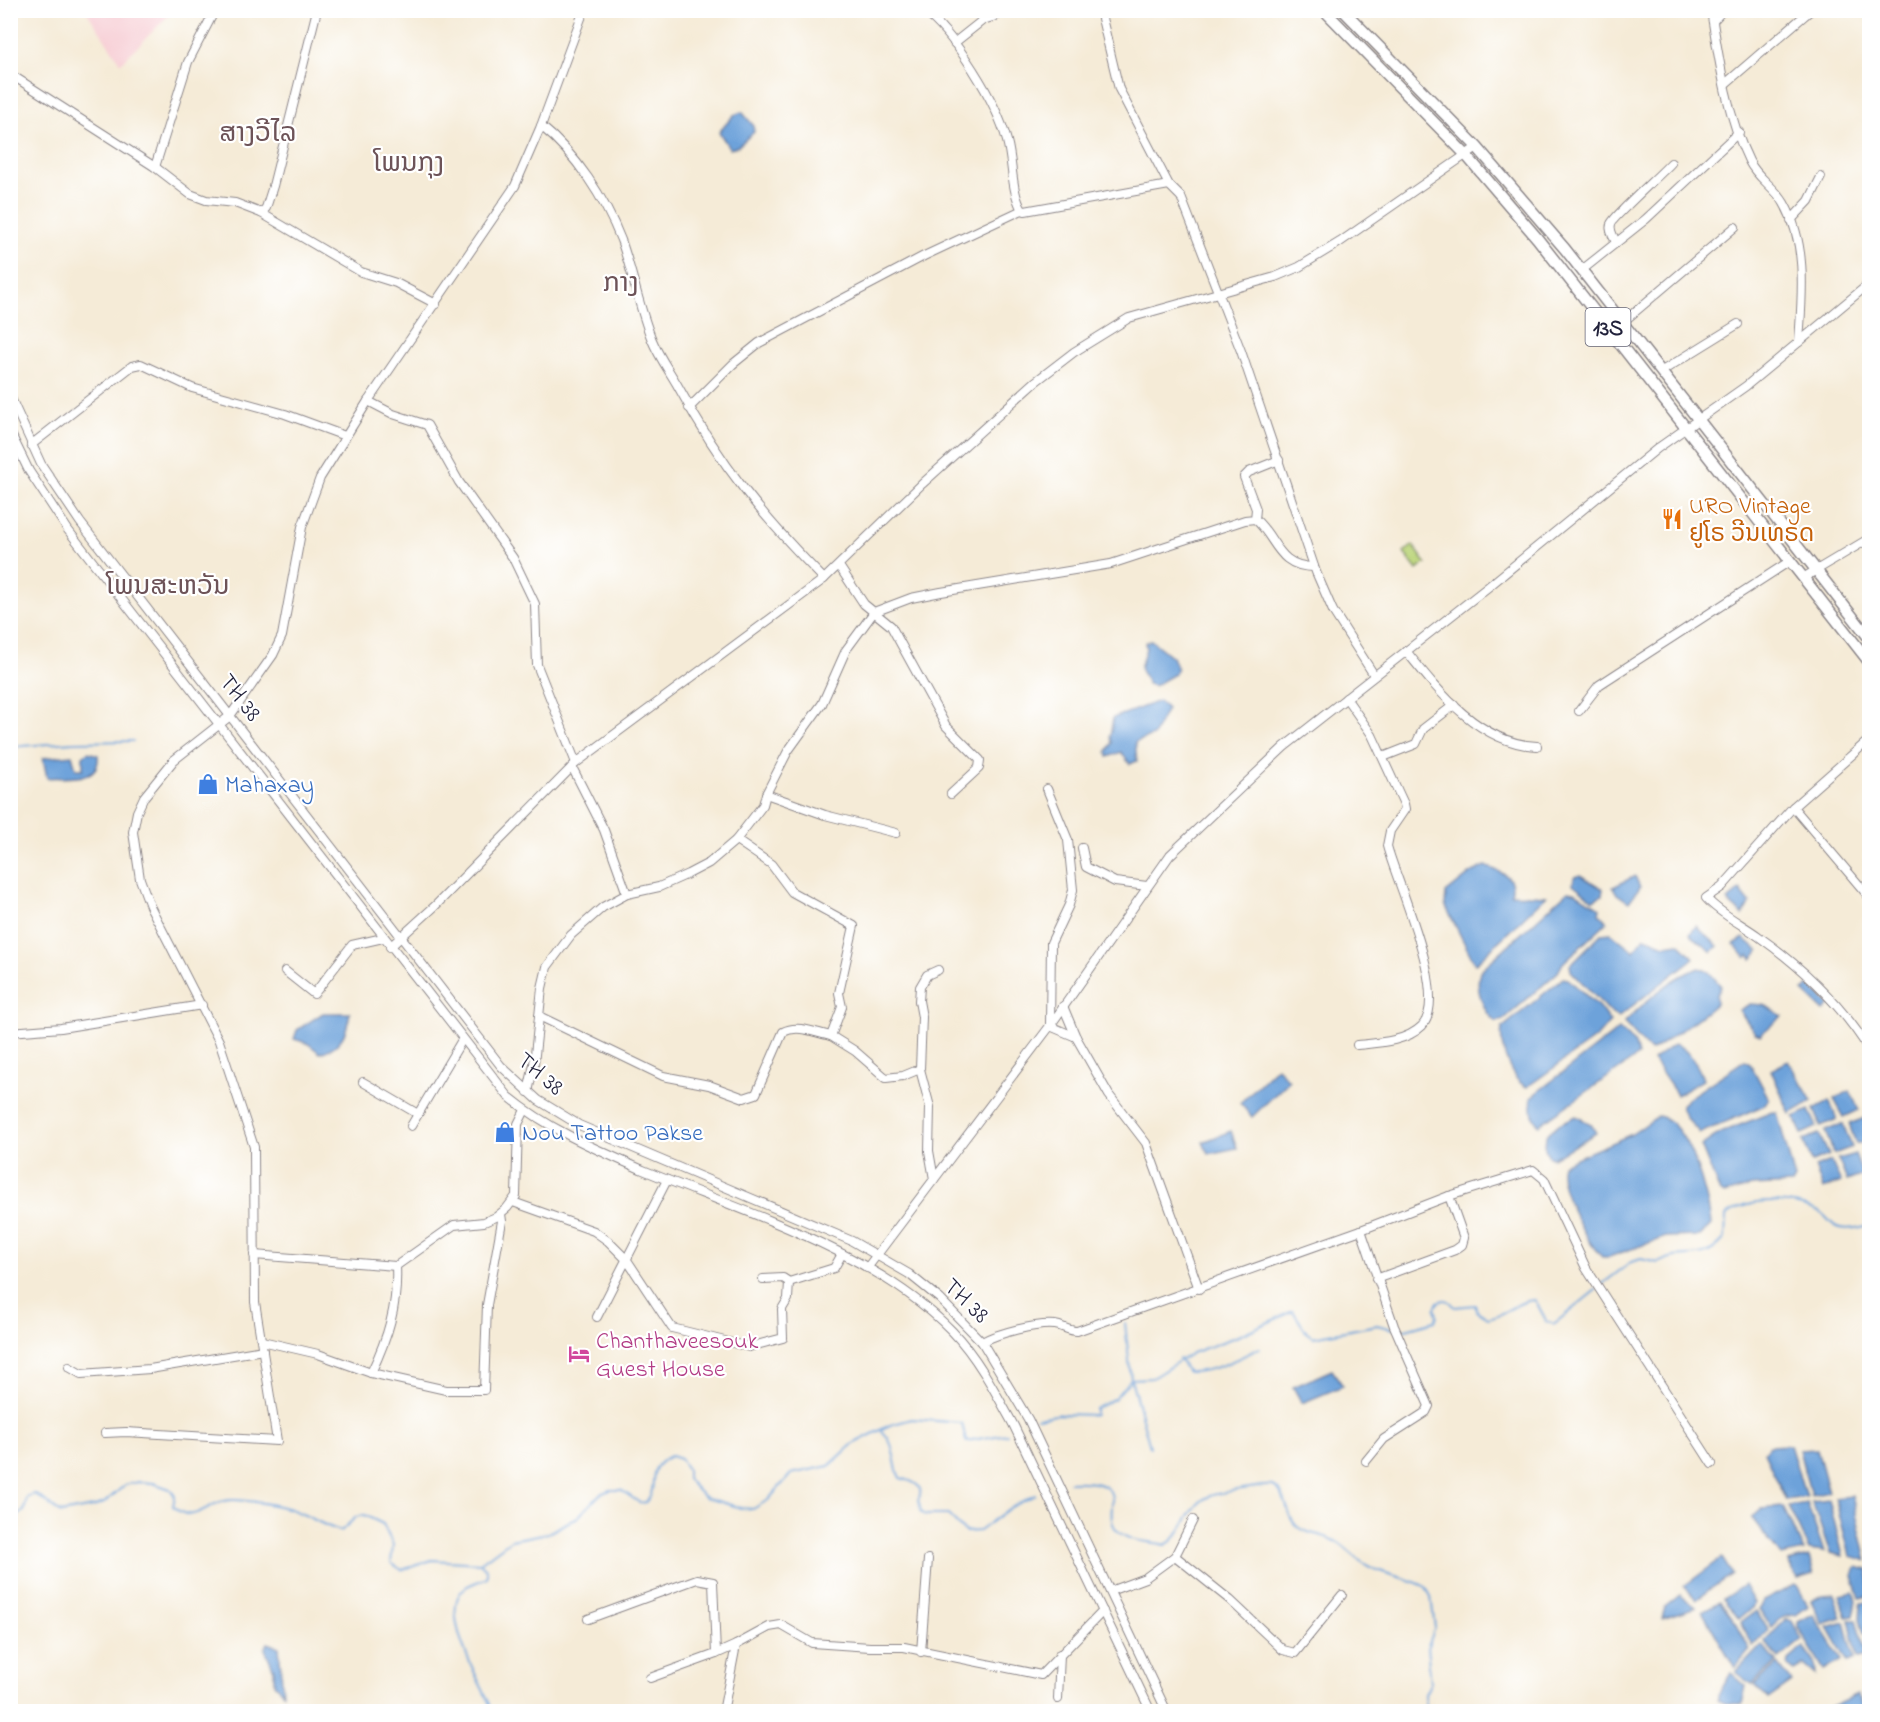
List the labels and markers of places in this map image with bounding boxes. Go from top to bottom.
place label: URO Vintage ຢູໂຣ ວີນເທຣດ [1689,490,1814,553]
restaurant icon: URO Vintage ຢູໂຣ ວີນເທຣດ [1660,507,1684,531]
place label: Mahaxay [225,769,314,805]
shop icon: Mahaxay [196,772,220,796]
place label: Nou Tattoo Pakse [522,1117,703,1152]
shop icon: Nou Tattoo Pakse [493,1120,517,1144]
place label: Chanthaveesouk Guest House [596,1325,759,1388]
hotel icon: Chanthaveesouk Guest House [567,1342,591,1366]

